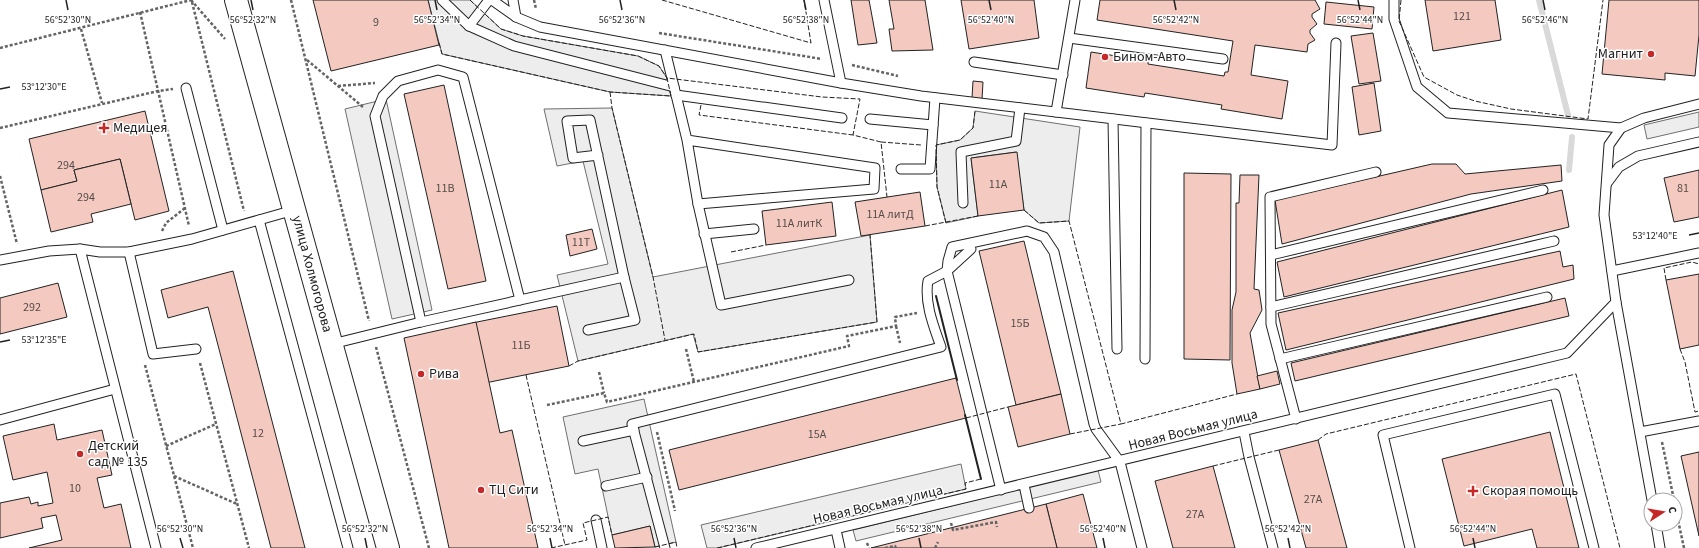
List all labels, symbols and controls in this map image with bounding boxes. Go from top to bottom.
house number: 121 [1453,8,1471,25]
text: 56°52'30"N [45,13,91,27]
text: 56°52'32"N [230,13,276,27]
text: 56°52'34"N [414,13,460,27]
text: 56°52'36"N [599,13,645,27]
text: 56°52'38"N [783,13,829,27]
text: 56°52'40"N [968,13,1014,27]
text: 56°52'42"N [1153,13,1199,27]
text: 56°52'44"N [1337,13,1383,27]
text: 56°52'46"N [1522,13,1568,27]
house number: 9 [373,14,379,31]
place label: Магнит [1598,44,1644,64]
place label: Бином-Авто [1113,47,1186,67]
marker: Магнит [1646,49,1656,59]
marker: Бином-Авто [1100,52,1110,62]
text: 53°12'30"E [21,80,67,94]
place label: Медицея [113,118,167,138]
marker: Медицея [98,122,110,134]
house number: 294 [57,157,75,174]
house number: 11А [989,176,1008,193]
house number: 11В [436,180,454,197]
house number: 81 [1677,180,1689,197]
house number: 294 [77,189,95,206]
house number: 11А литД [866,206,914,223]
street label: улица Холмогорова [287,213,337,335]
house number: 11А литК [776,215,822,232]
text: 53°12'40"E [1632,229,1678,243]
house number: 11Т [572,234,591,251]
house number: 292 [23,299,41,316]
house number: 15Б [1011,315,1029,332]
text: 53°12'35"E [21,333,67,347]
house number: 11Б [512,337,530,354]
place label: Рива [429,364,459,384]
marker: Рива [416,369,426,379]
street label: Новая Восьмая улица [1126,404,1260,456]
house number: 12 [252,425,264,442]
house number: 15А [808,426,827,443]
place label: Детский сад № 135 [88,436,148,472]
marker: Детский сад № 135 [75,449,85,459]
house number: 10 [69,480,81,497]
place label: ТЦ Сити [489,480,539,500]
street label: Новая Восьмая улица [811,480,945,530]
place label: Скорая помощь [1482,481,1578,501]
marker: ТЦ Сити [476,485,486,495]
marker: Скорая помощь [1467,485,1479,497]
house number: 27А [1304,491,1323,508]
north arrow [1643,492,1683,532]
text: С [1664,505,1680,515]
house number: 27А [1186,506,1205,523]
text: 56°52'30"N [157,522,203,536]
text: 56°52'32"N [342,522,388,536]
text: 56°52'34"N [527,522,573,536]
text: 56°52'36"N [711,522,757,536]
text: 56°52'38"N [896,522,942,536]
text: 56°52'40"N [1080,522,1126,536]
text: 56°52'42"N [1265,522,1311,536]
text: 56°52'44"N [1450,522,1496,536]

